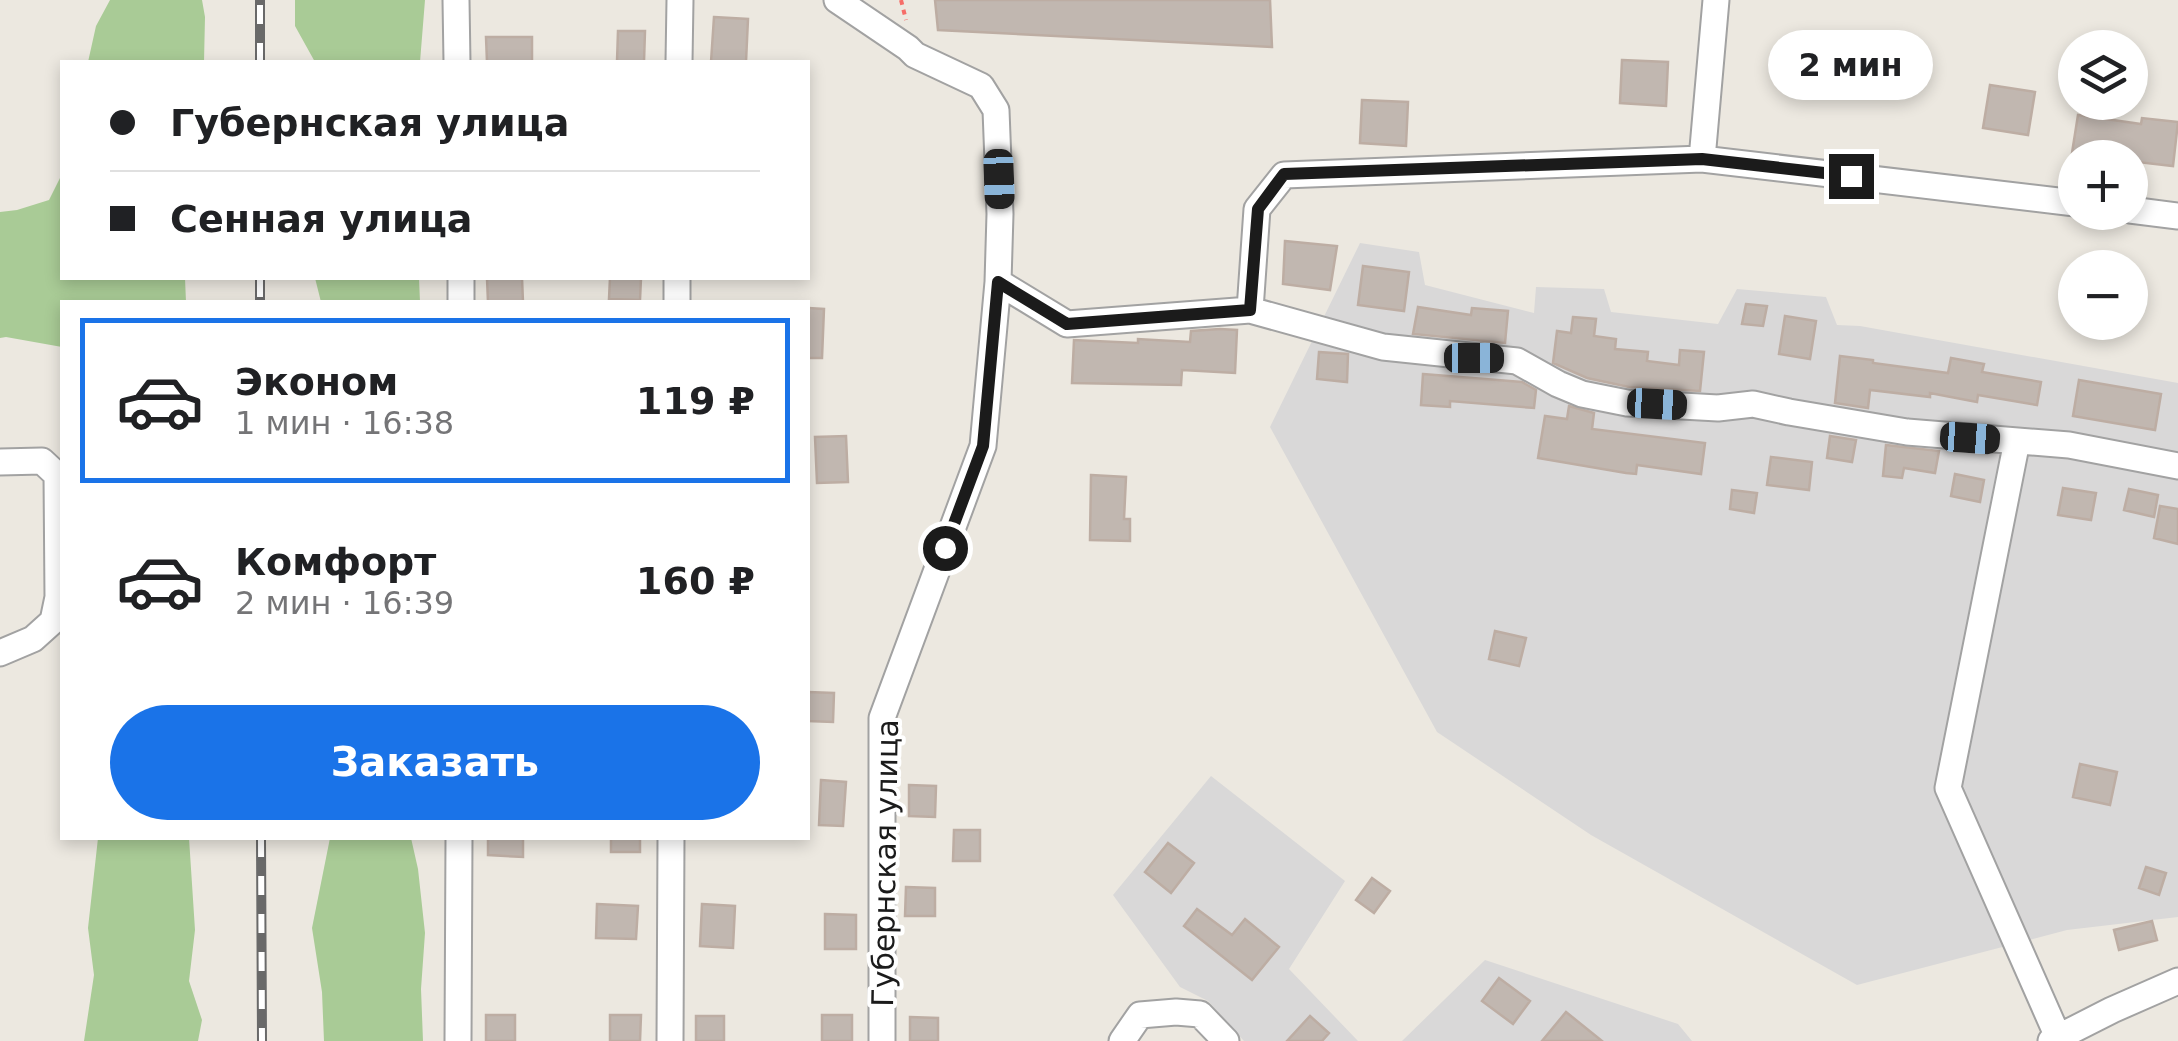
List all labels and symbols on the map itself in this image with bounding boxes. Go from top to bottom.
callout: 2 мин [1768,31,1934,101]
car [983,148,1015,210]
route end [1829,154,1874,199]
car [1444,343,1504,373]
car [1626,387,1688,421]
car [1939,421,2001,455]
route start [923,526,968,571]
street label: Губернская улица [865,719,905,1007]

